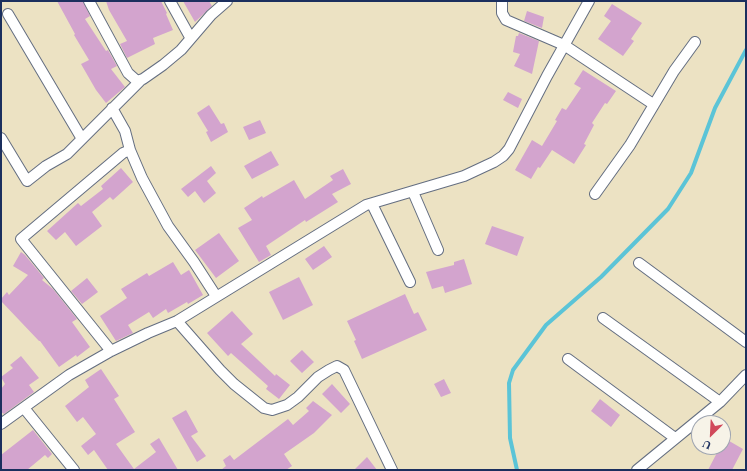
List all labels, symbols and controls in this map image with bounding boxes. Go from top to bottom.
north arrow [691,415,731,455]
text: U [700,437,713,453]

